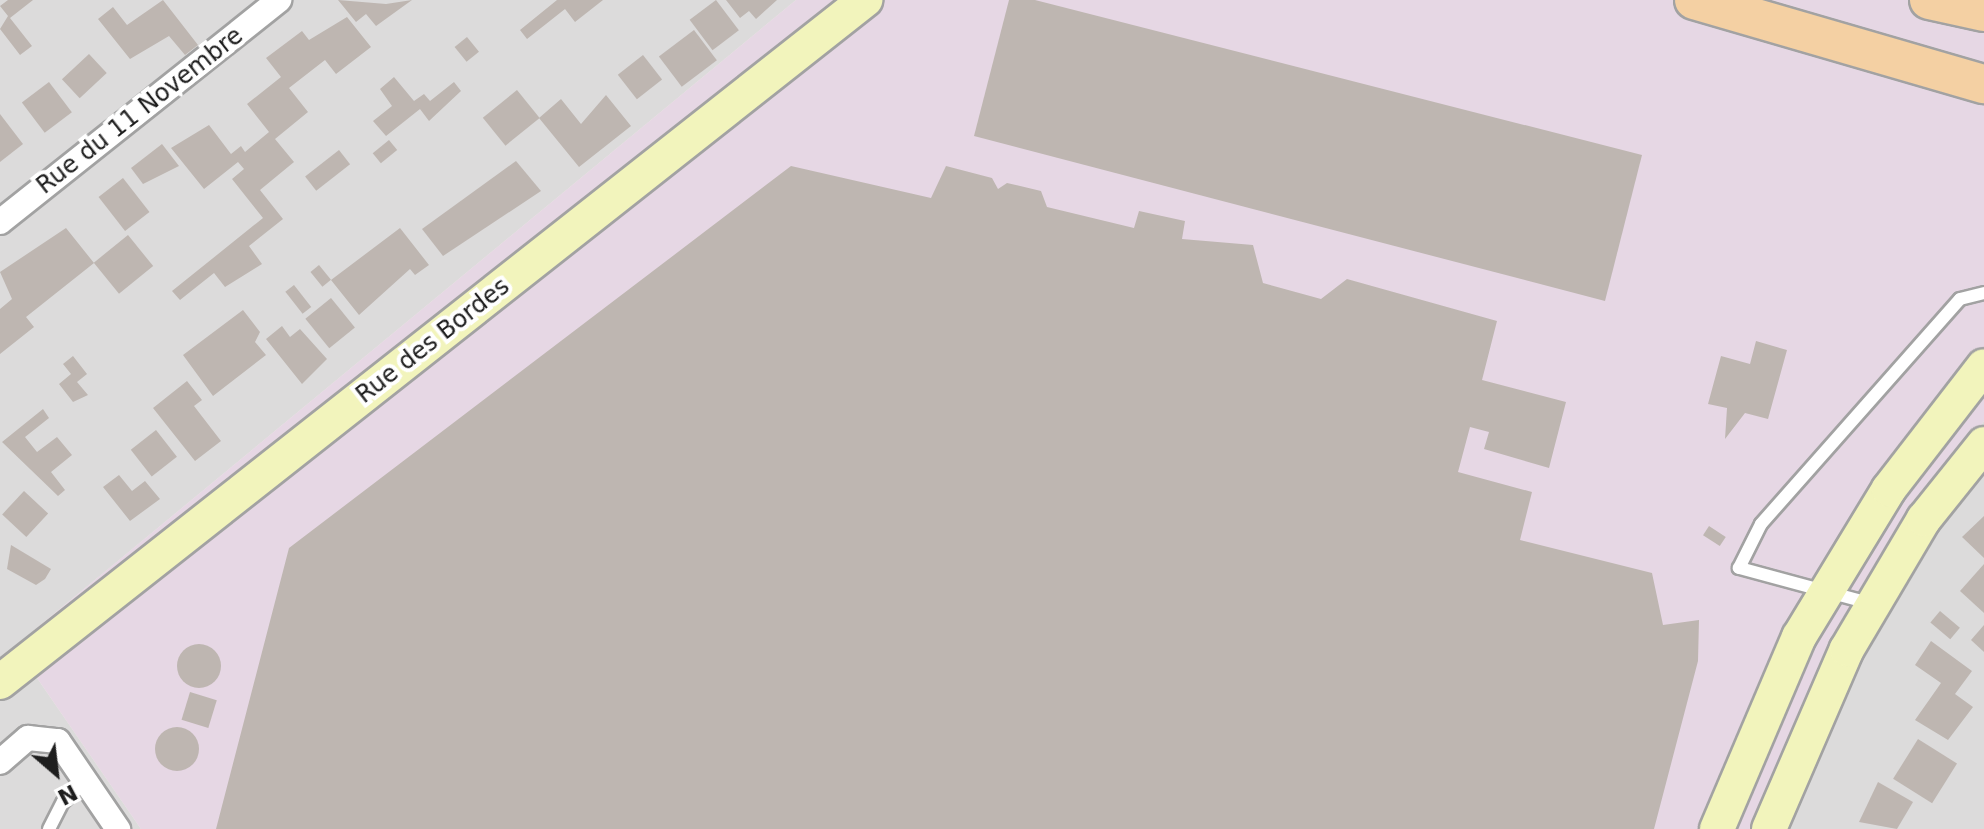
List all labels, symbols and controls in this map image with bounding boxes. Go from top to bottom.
street label: Rue du 11 Novembre [31,22,249,200]
street label: Rue des Bordes [351,272,515,410]
north arrow [16,733,96,813]
text: N [54,779,82,810]

